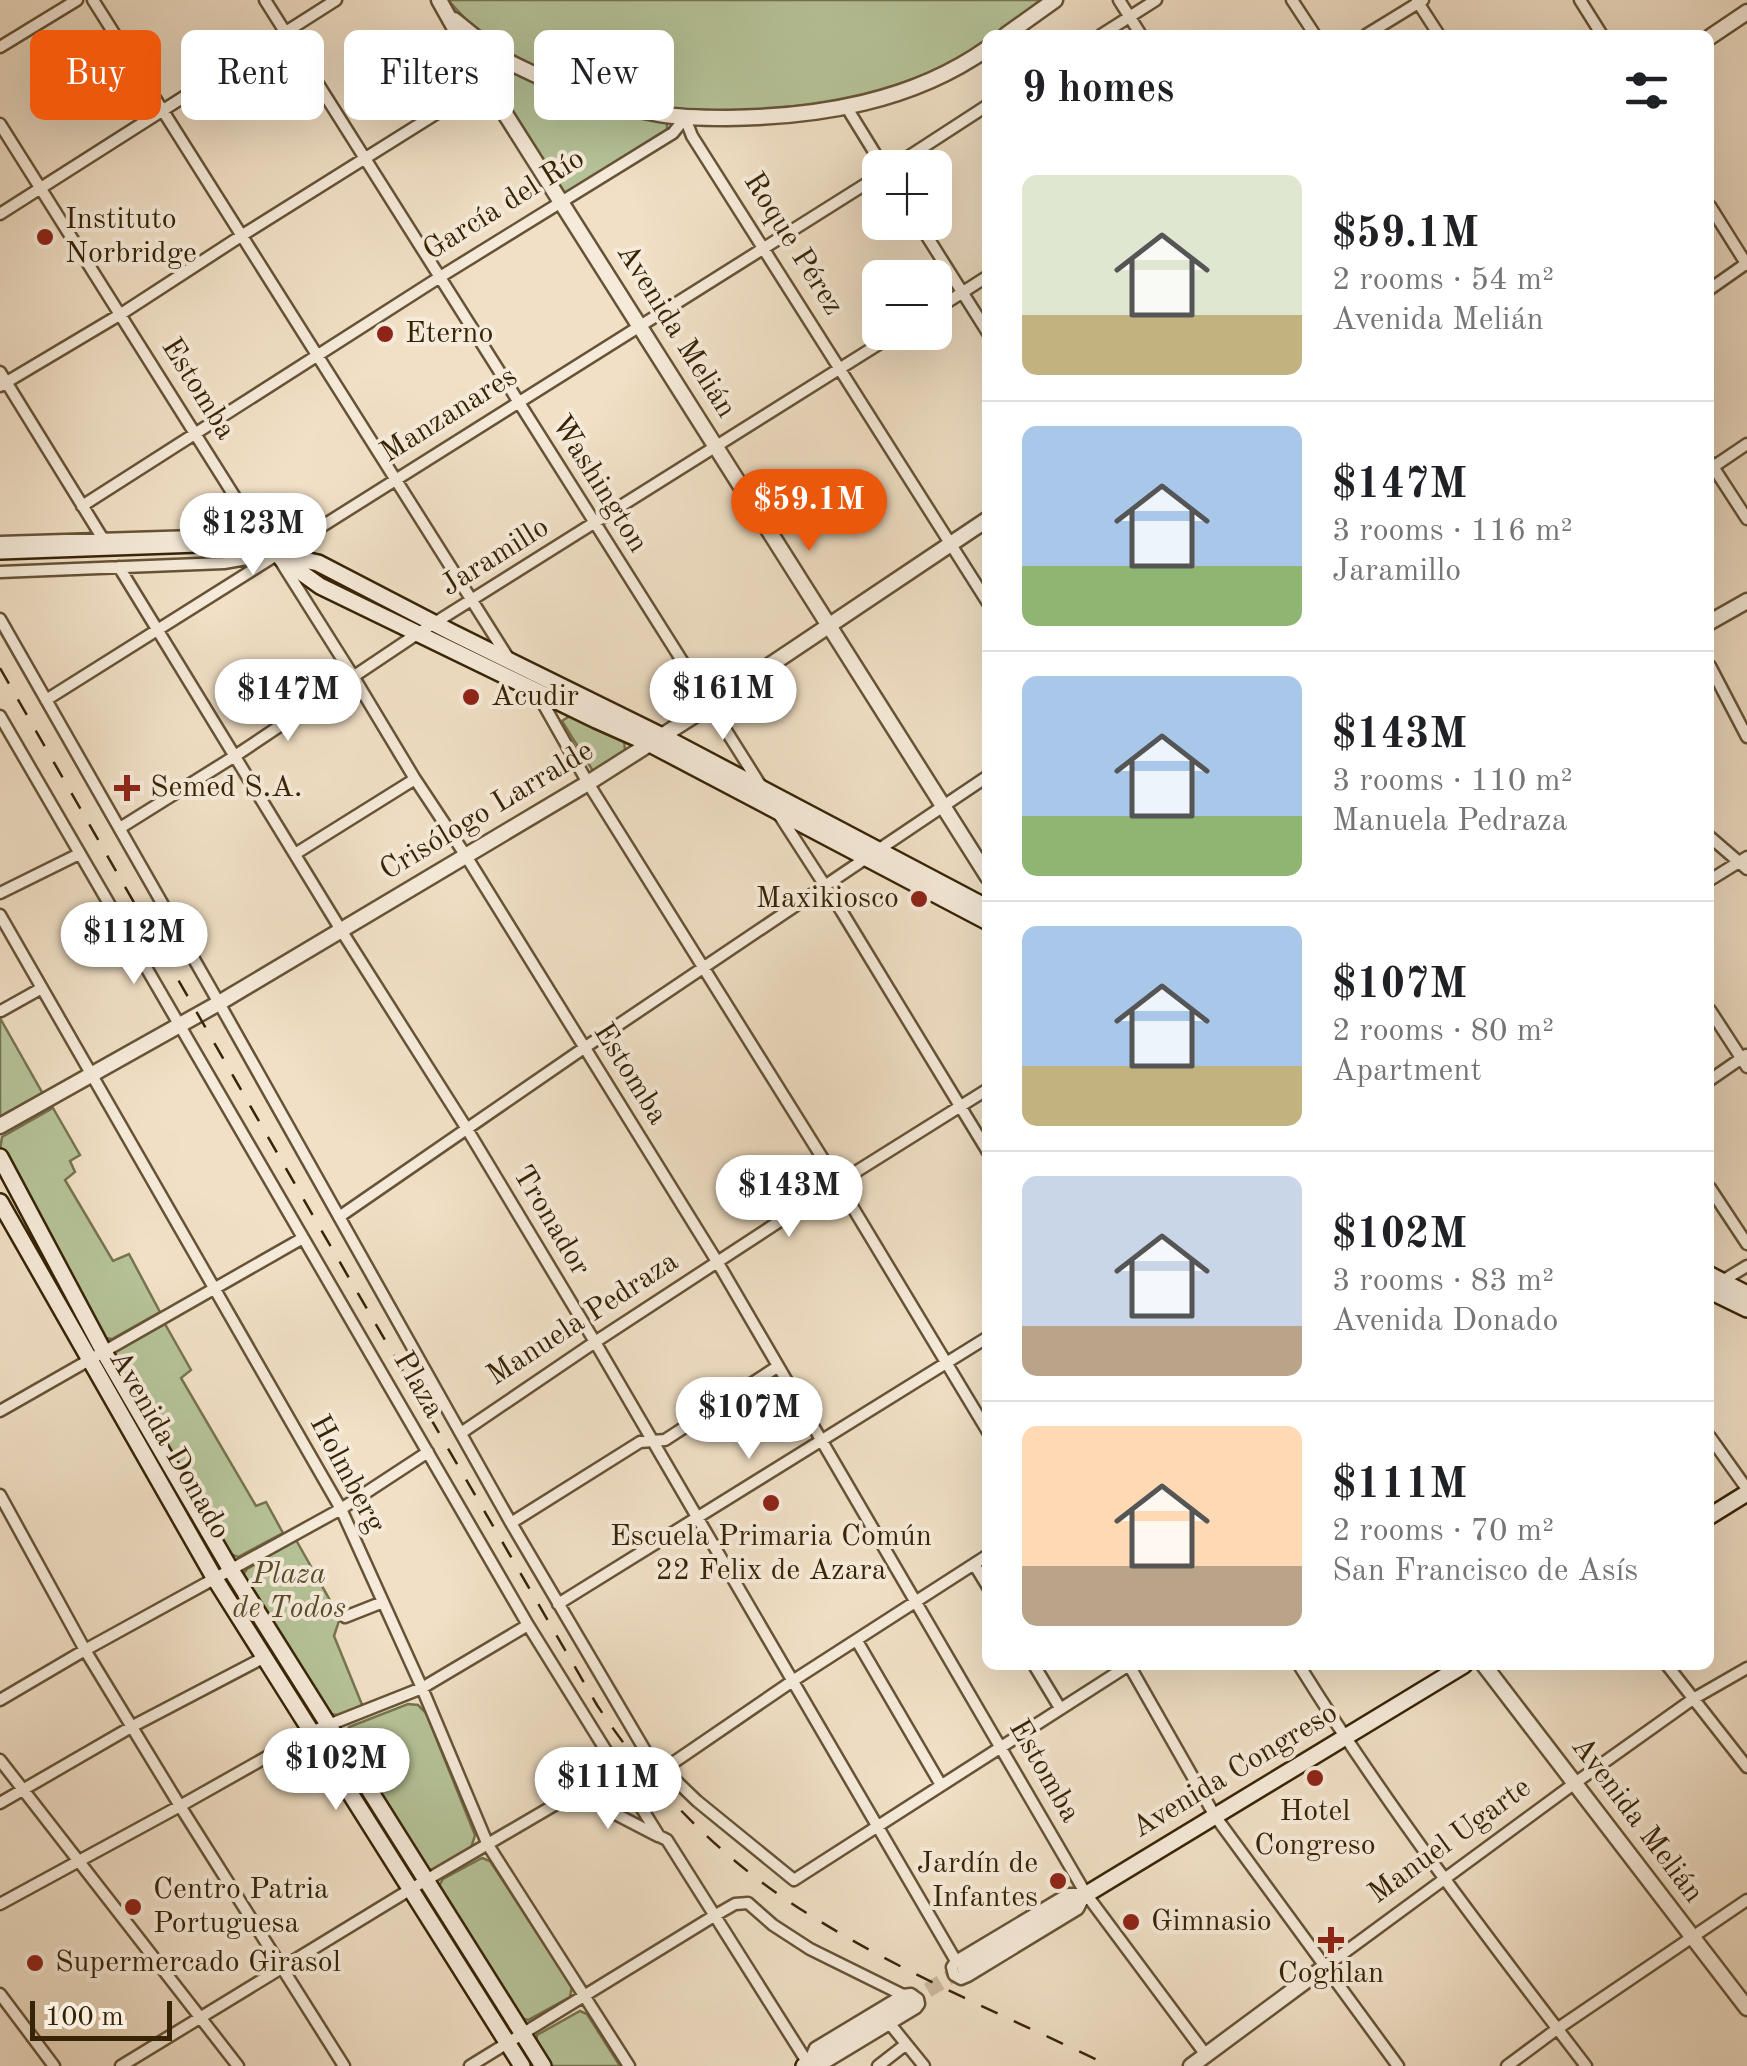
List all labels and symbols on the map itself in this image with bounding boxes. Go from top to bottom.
street label: García del Río [418,144,590,266]
street label: Roque Pérez [737,168,849,320]
place label: Instituto Norbridge [65,205,197,269]
marker: Instituto Norbridge [34,226,56,248]
street label: Avenida Melián [611,239,741,423]
place label: Eterno [405,319,493,349]
marker: Eterno [374,323,396,345]
street label: Estomba [155,333,241,445]
street label: Manzanares [376,361,522,469]
street label: Washington [545,410,653,558]
pin: $59.1M [728,469,890,554]
pin: $123M [183,493,323,578]
street label: Jaramillo [436,512,554,602]
pin: $161M [653,658,793,743]
pin: $147M [218,659,358,744]
place label: Acudir [491,682,579,712]
marker: Acudir [460,686,482,708]
street label: Crisólogo Larralde [375,736,599,886]
place label: Semed S.A. [150,773,302,803]
marker: Semed S.A. [114,775,140,801]
place label: Maxikiosco [756,884,899,914]
marker: Maxikiosco [908,888,930,910]
pin: $112M [64,902,204,987]
street label: Estomba [587,1018,673,1130]
pin: $143M [719,1155,859,1240]
street label: Tronador [507,1161,595,1281]
street label: Manuela Pedraza [482,1246,684,1392]
street label: Avenida Donado [103,1346,235,1544]
street label: Plaza [387,1347,449,1424]
pin: $107M [679,1377,819,1462]
street label: Holmberg [304,1410,390,1538]
marker: Escuela Primaria Común 22 Felix de Azara [760,1492,782,1514]
place label: Escuela Primaria Común 22 Felix de Azara [610,1522,932,1586]
park label: Plaza de Todos [232,1560,346,1624]
street label: Avenida Congreso [1127,1698,1343,1844]
street label: Estomba [1003,1715,1085,1828]
pin: $102M [266,1728,406,1813]
street label: Avenida Melián [1565,1732,1709,1908]
pin: $111M [538,1747,678,1832]
marker: Hotel Congreso [1304,1767,1326,1789]
street label: Manuel Ugarte [1363,1772,1537,1910]
place label: Hotel Congreso [1254,1797,1376,1861]
place label: Jardín de Infantes [917,1849,1038,1913]
marker: Jardín de Infantes [1047,1870,1069,1892]
place label: Centro Patria Portuguesa [153,1875,329,1939]
marker: Centro Patria Portuguesa [122,1896,144,1918]
place label: Gimnasio [1151,1907,1272,1937]
marker: Gimnasio [1120,1911,1142,1933]
marker: Coghlan [1320,1929,1342,1951]
place label: Supermercado Girasol [55,1948,341,1978]
marker: Supermercado Girasol [24,1952,46,1974]
place label: Coghlan [1278,1959,1384,1989]
scale bar [30,1996,172,2040]

